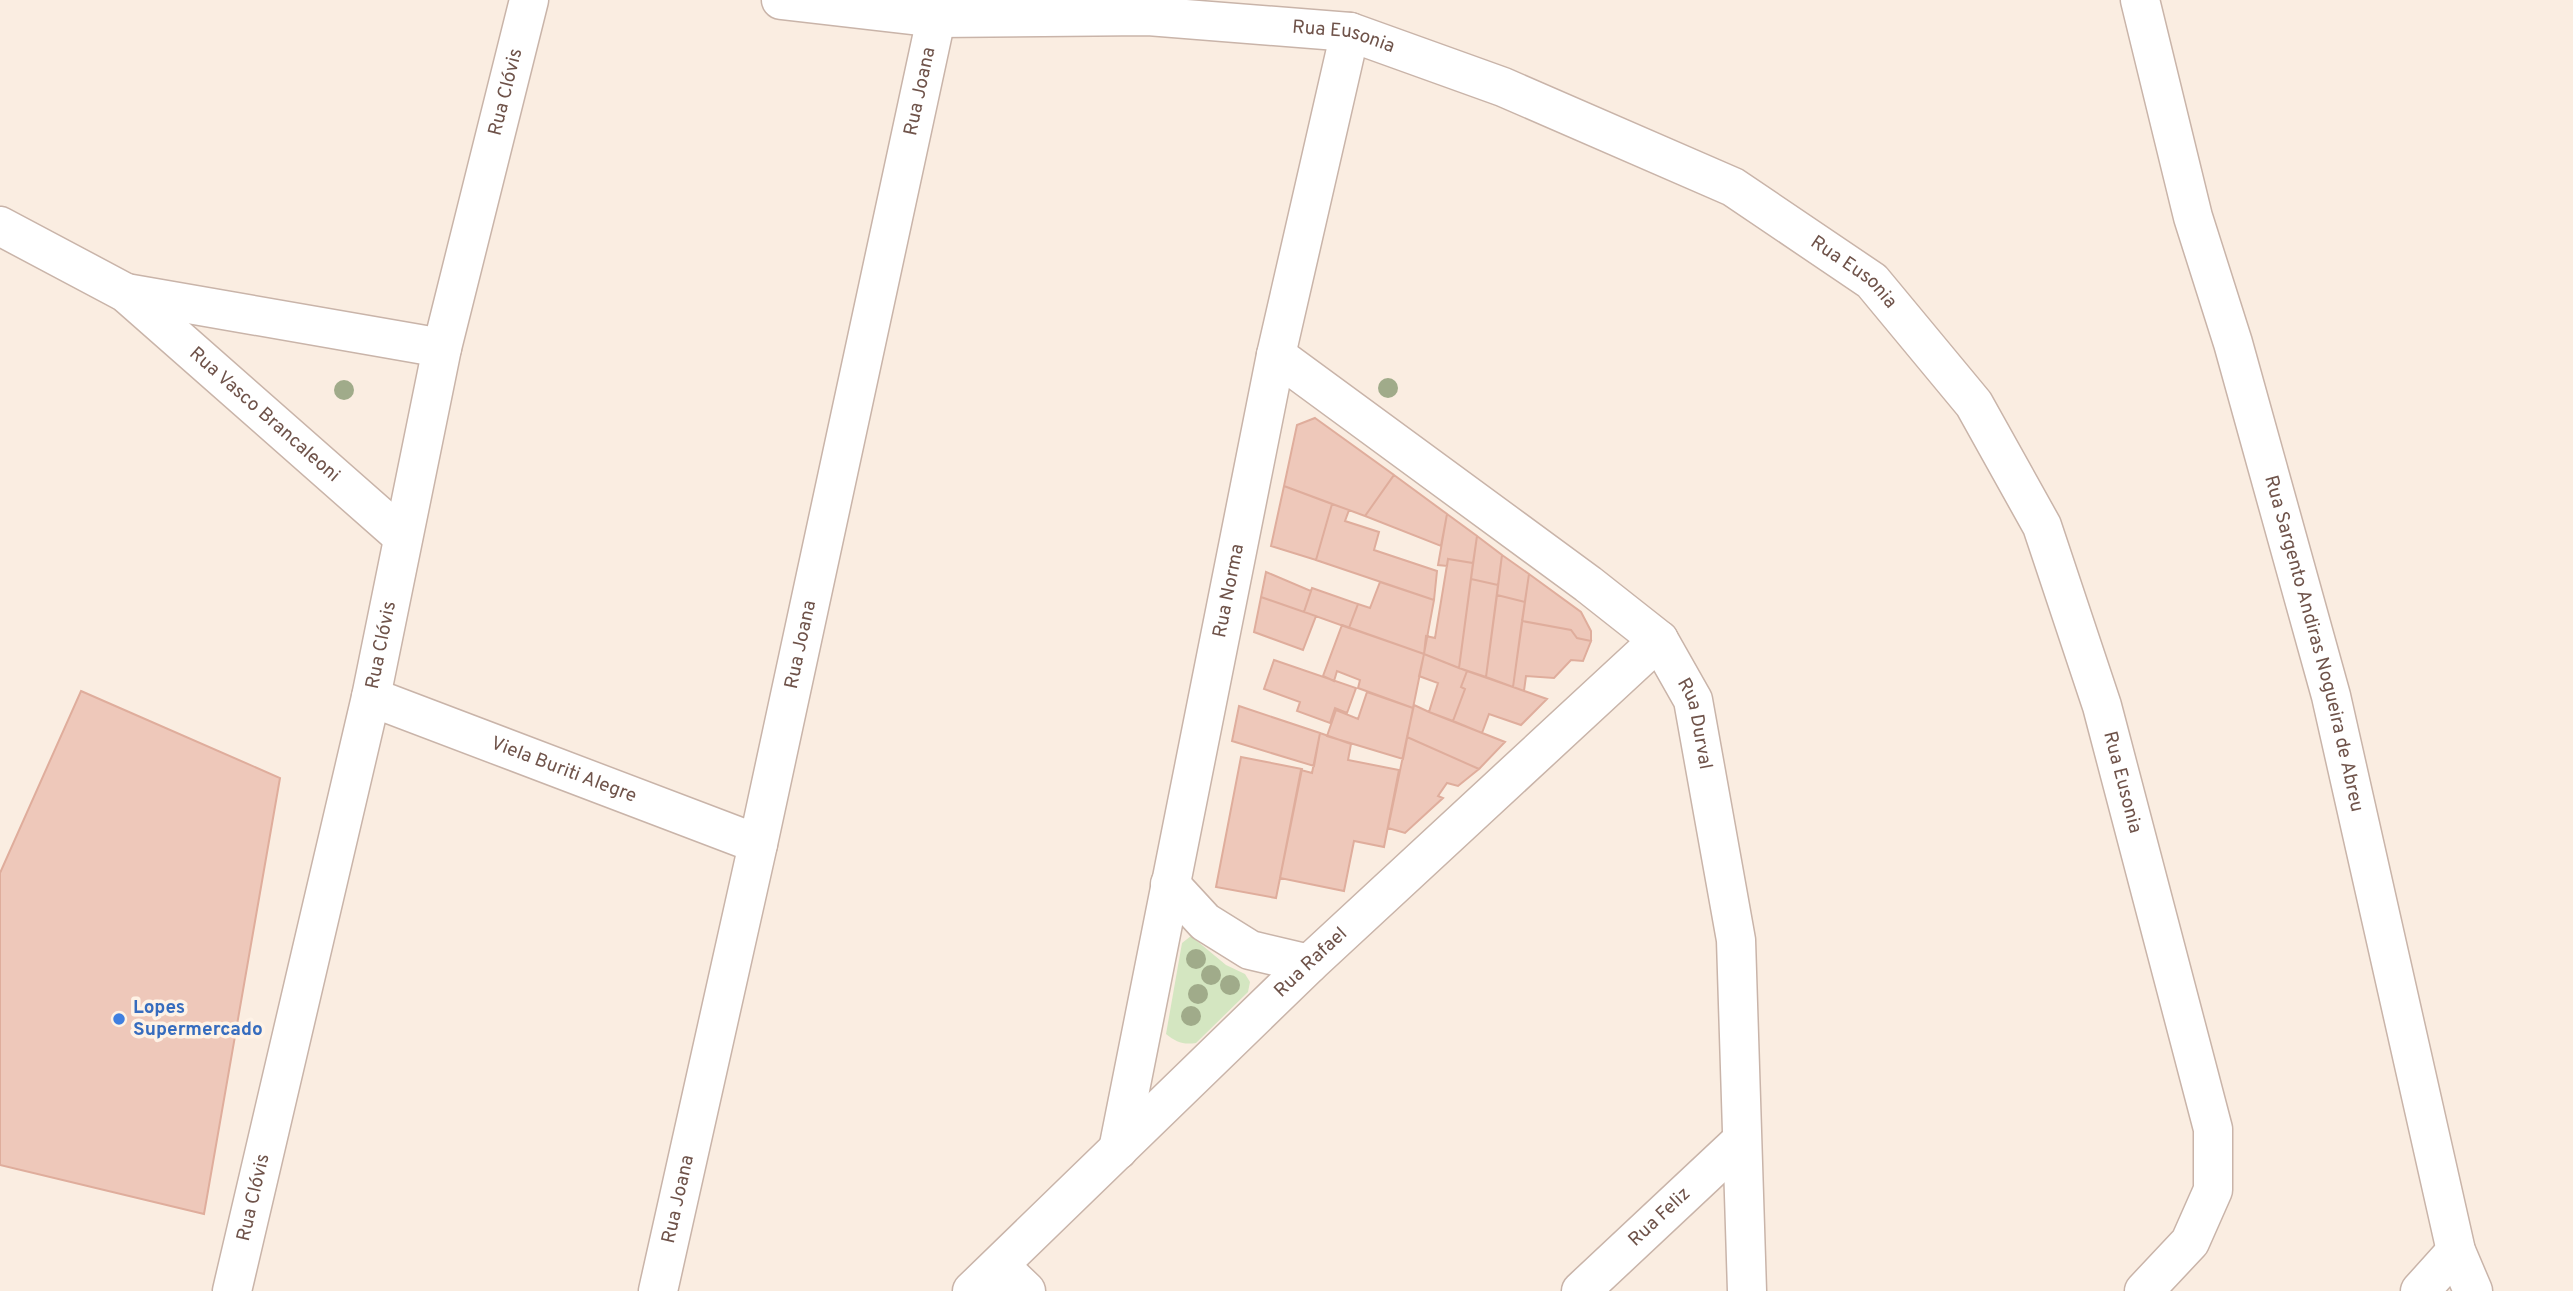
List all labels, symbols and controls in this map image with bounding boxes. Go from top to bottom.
street label: Rua Eusonia [1291,15,1398,59]
street label: Rua Joana [899,45,942,138]
street label: Rua Clóvis [484,46,528,138]
street label: Rua Eusonia [1806,231,1902,314]
street label: Rua Vasco Brancaleoni [184,342,345,488]
street label: Rua Sargento Andiras Nogueira de Abreu [2258,473,2369,814]
street label: Rua Norma [1208,542,1250,640]
street label: Rua Joana [780,598,822,691]
street label: Rua Clóvis [361,599,402,691]
street label: Rua Durval [1671,674,1717,771]
street label: Rua Eusonia [2097,729,2147,836]
street label: Viela Buriti Alegre [487,732,640,809]
street label: Rua Rafael [1269,922,1353,1003]
place label: Lopes Supermercado [133,996,263,1042]
marker: Lopes Supermercado [111,1011,127,1027]
street label: Rua Clóvis [232,1151,276,1244]
street label: Rua Joana [657,1153,700,1246]
street label: Rua Feliz [1624,1182,1696,1252]

